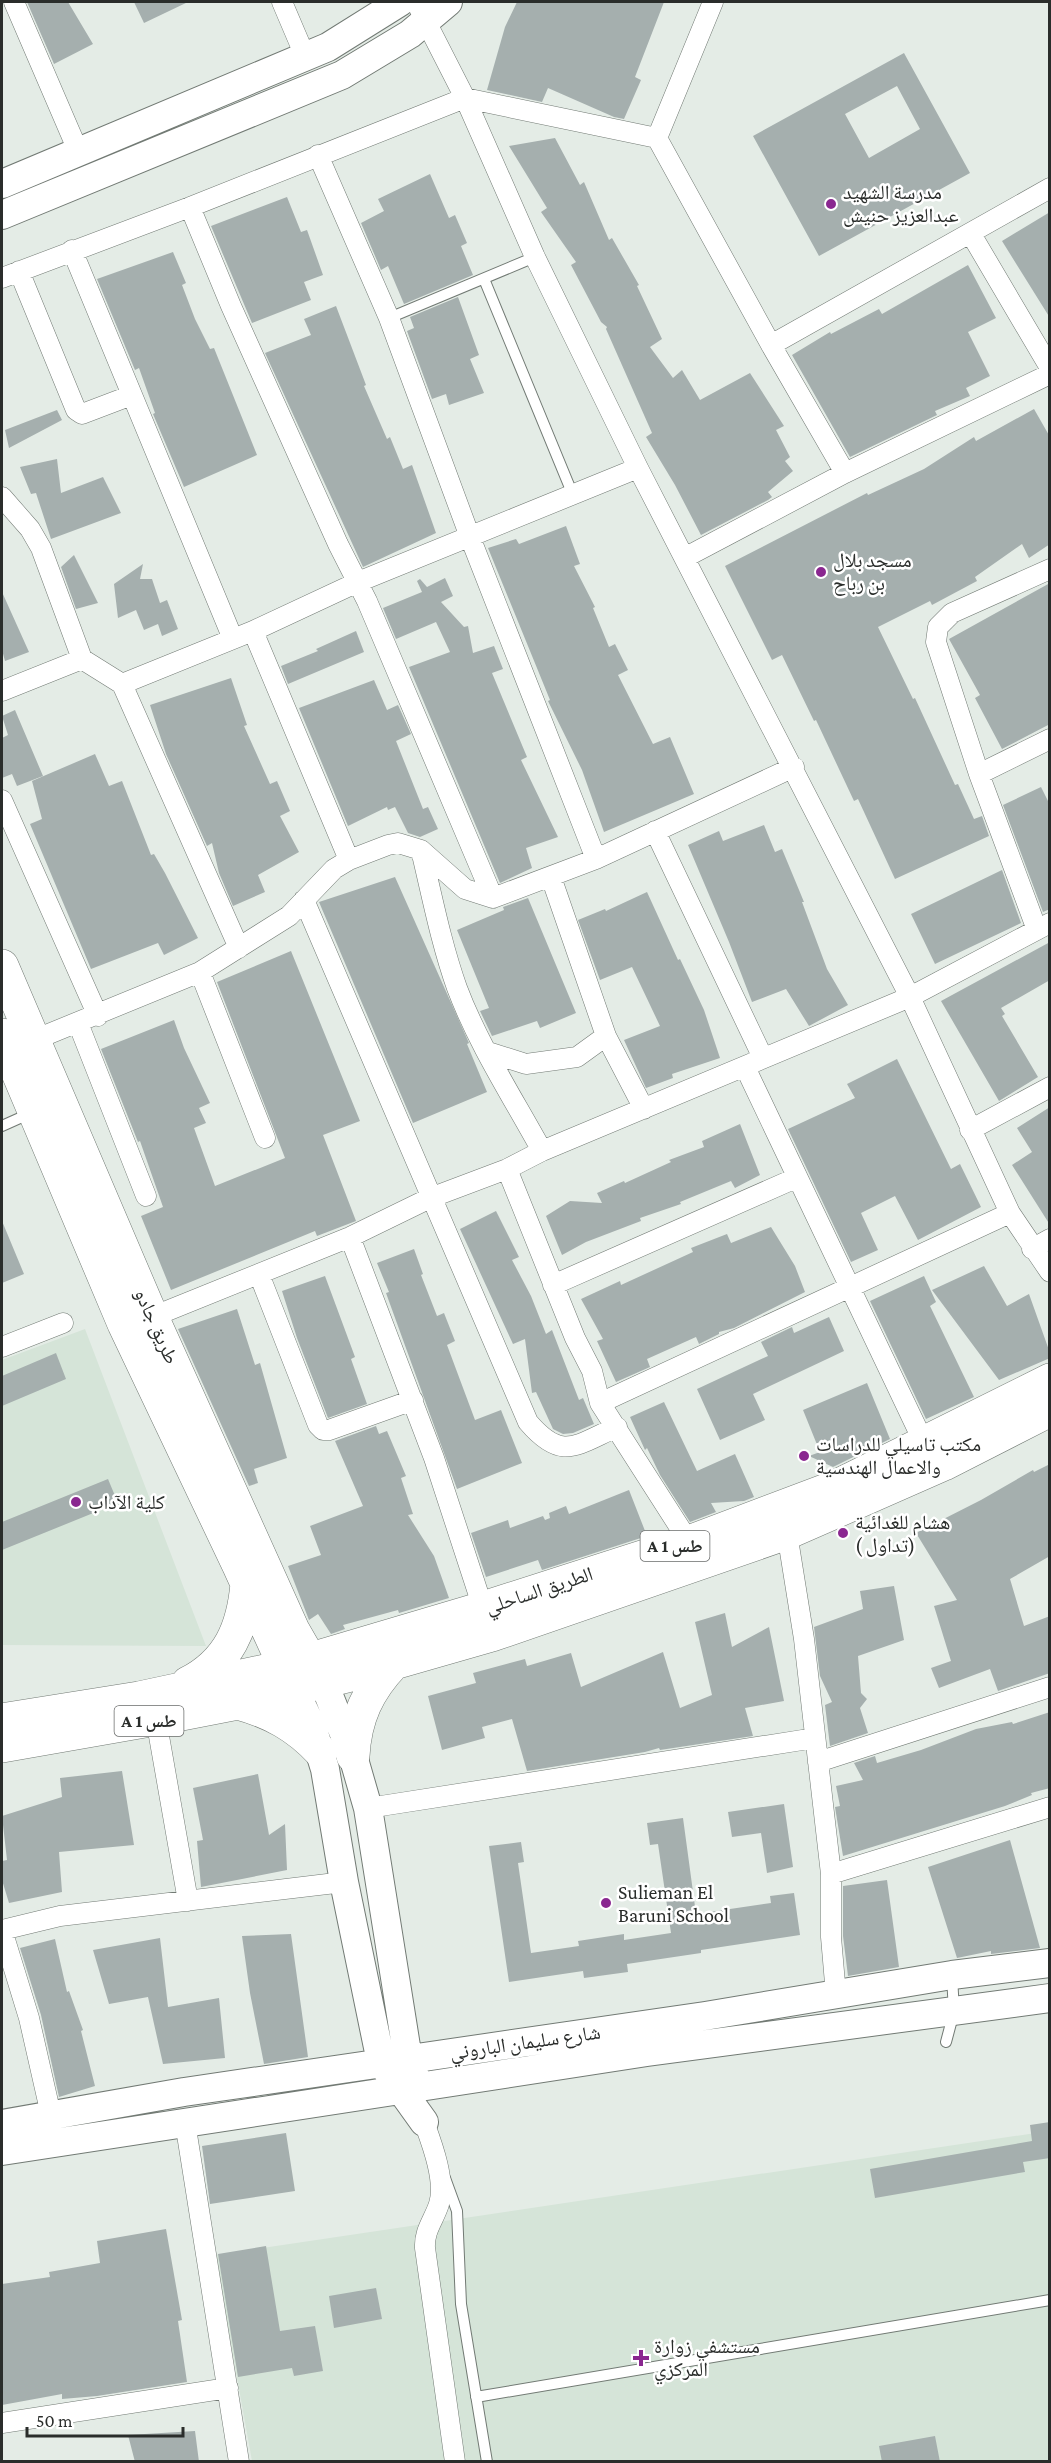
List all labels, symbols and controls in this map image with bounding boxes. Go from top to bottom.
place label: مدرسة الشهيد عبدالعزيز حنيش [843,181,959,227]
marker: مدرسة الشهيد عبدالعزيز حنيش [824,197,838,211]
place label: مسجد بلال بن رباح [833,549,912,596]
marker: مسجد بلال بن رباح [814,565,828,579]
street label: طريق جادو [130,1285,183,1367]
place label: مكتب تاسيلي للدراسات والاعمال الهندسية [816,1433,981,1479]
marker: مكتب تاسيلي للدراسات والاعمال الهندسية [797,1449,811,1463]
place label: كلية الآداب [88,1491,165,1514]
marker: كلية الآداب [69,1495,83,1509]
place label: هشام للغدائية ( تداول) [855,1511,950,1557]
marker: هشام للغدائية ( تداول) [836,1526,850,1540]
road number: A 1 طس [640,1531,710,1561]
street label: الطريق الساحلي [482,1562,597,1623]
road number: A 1 طس [114,1706,184,1736]
place label: Sulieman El Baruni School [618,1881,729,1926]
marker: Sulieman El Baruni School [599,1896,613,1910]
street label: شارع سليمان الباروني [448,2021,603,2069]
place label: مستشفي زوارة المركزي [654,2335,760,2385]
marker: مستشفي زوارة المركزي [632,2349,650,2367]
scale bar [27,2400,183,2438]
text: 50 m [36,2411,73,2431]

